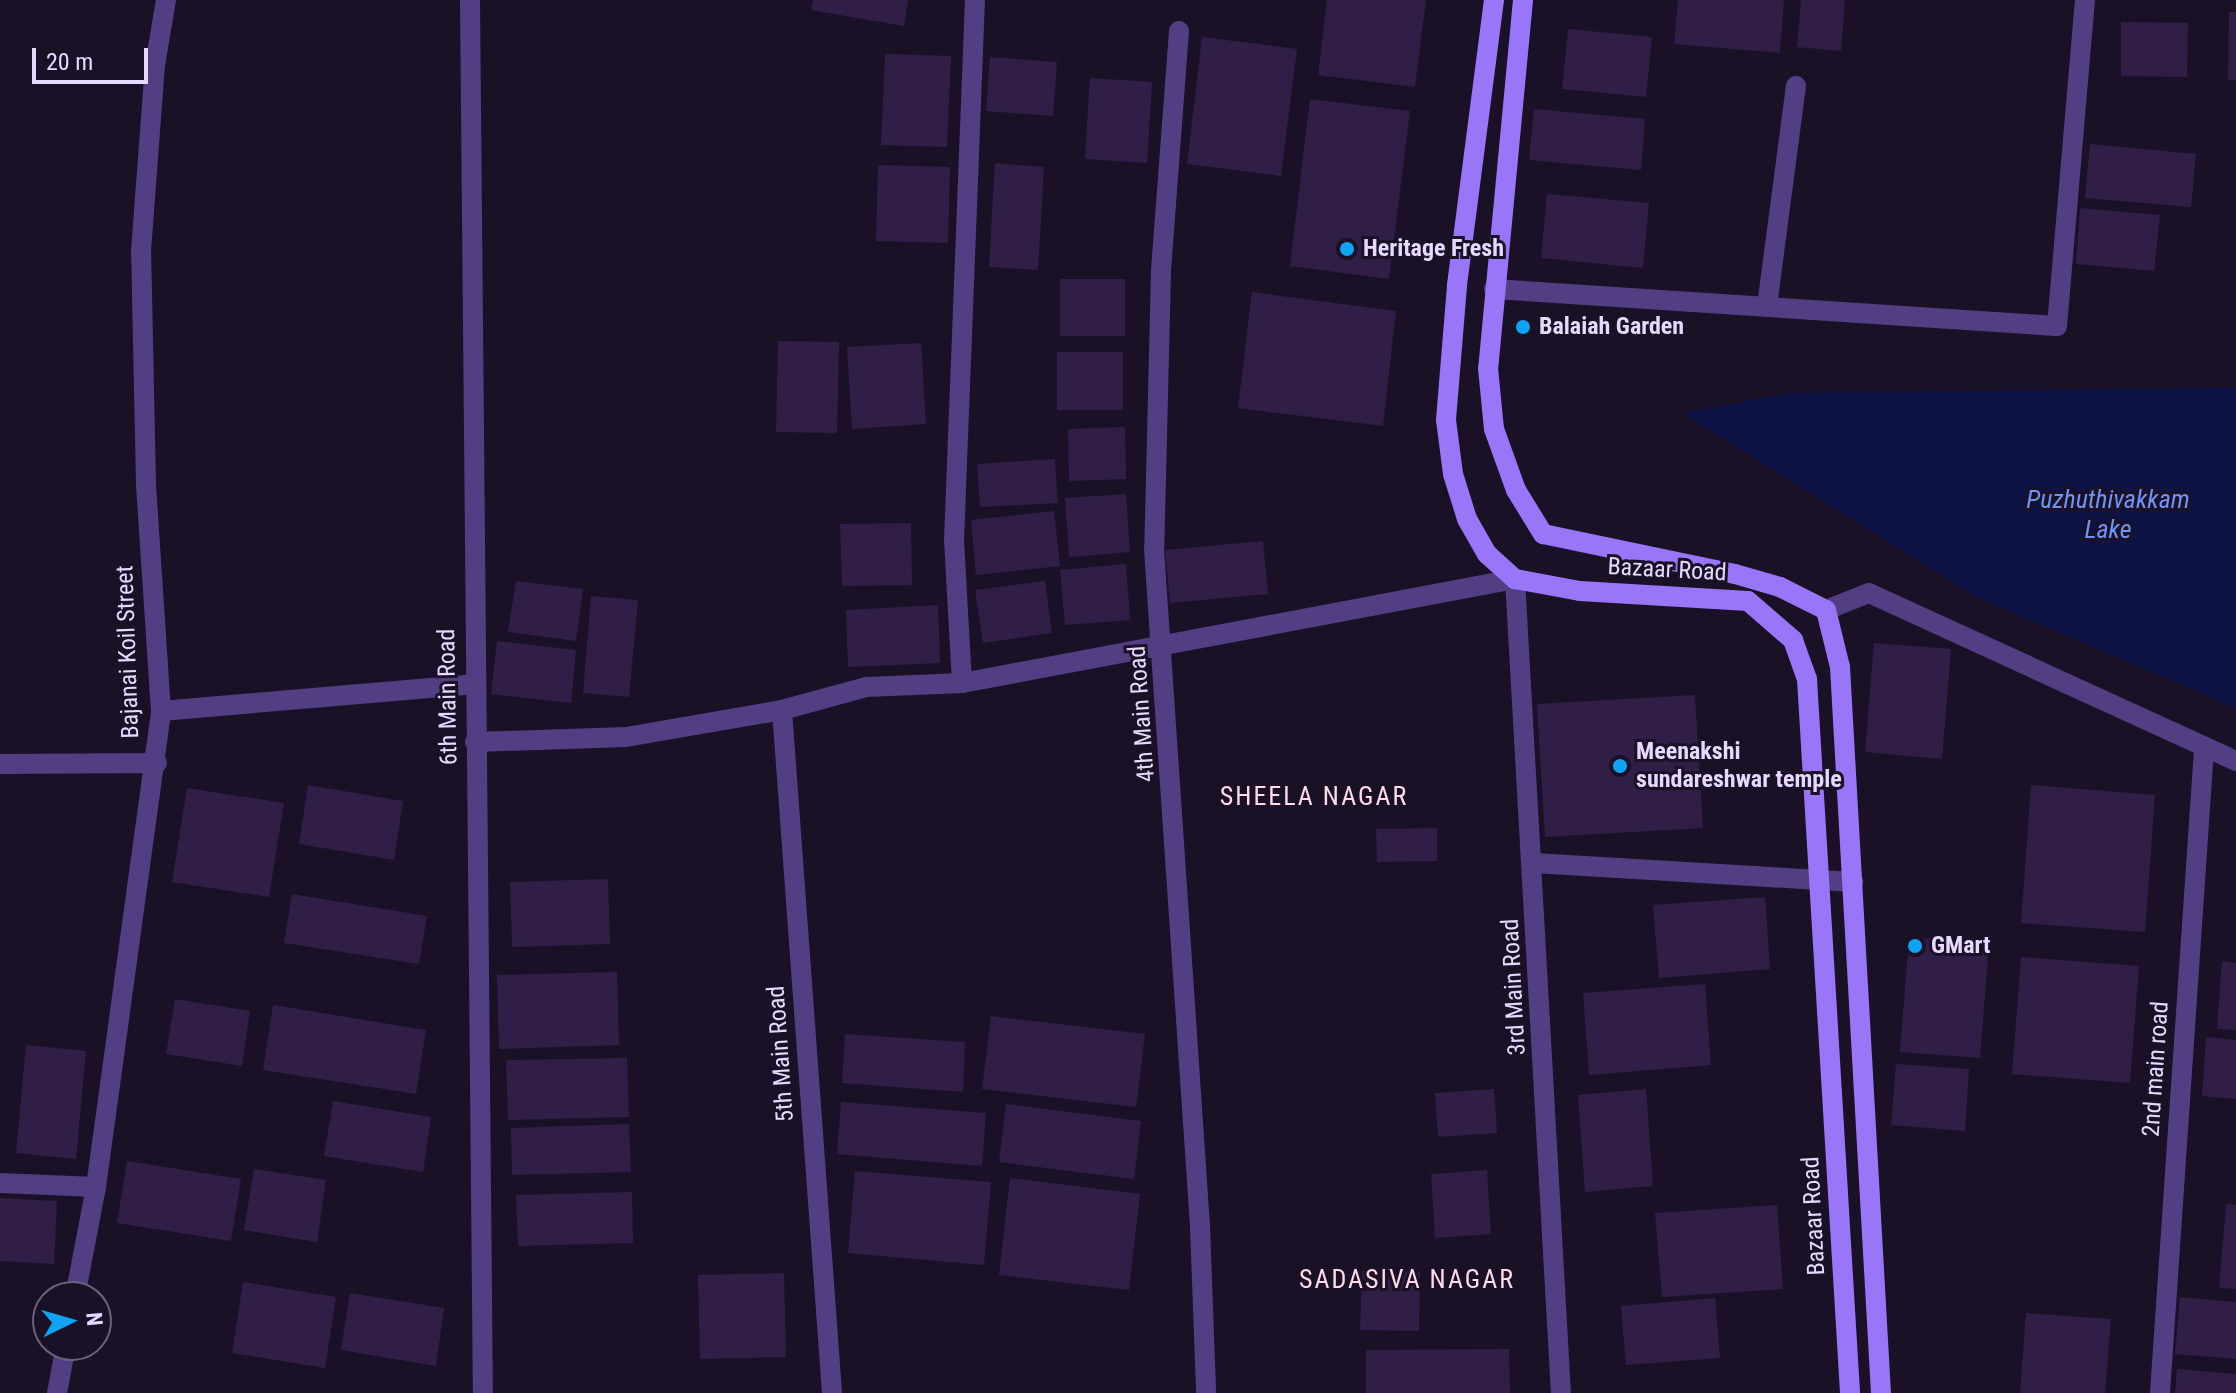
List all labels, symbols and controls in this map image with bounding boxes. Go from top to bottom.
scale bar [36,32,152,82]
text: 20 m [46,48,93,76]
place label: Heritage Fresh [1363,235,1504,263]
marker: Heritage Fresh [1338,240,1356,258]
place label: Balaiah Garden [1539,313,1684,341]
marker: Balaiah Garden [1514,318,1532,336]
water label: Puzhuthivakkam Lake [2026,484,2190,546]
street label: Bazaar Road [1607,553,1727,587]
street label: Bajanai Koil Street [111,565,145,739]
street label: 6th Main Road [432,629,464,765]
street label: 4th Main Road [1123,645,1161,783]
place label: Meenakshi sundareshwar temple [1636,738,1842,794]
marker: Meenakshi sundareshwar temple [1611,757,1629,775]
district label: SHEELA NAGAR [1220,781,1408,813]
street label: 3rd Main Road [1496,918,1532,1056]
place label: GMart [1931,932,1990,960]
marker: GMart [1906,937,1924,955]
street label: 5th Main Road [762,985,800,1123]
street label: 2nd main road [2137,1000,2175,1138]
street label: Bazaar Road [1797,1156,1831,1276]
district label: SADASIVA NAGAR [1299,1264,1515,1296]
north arrow [32,1281,112,1361]
text: N [81,1311,107,1327]

